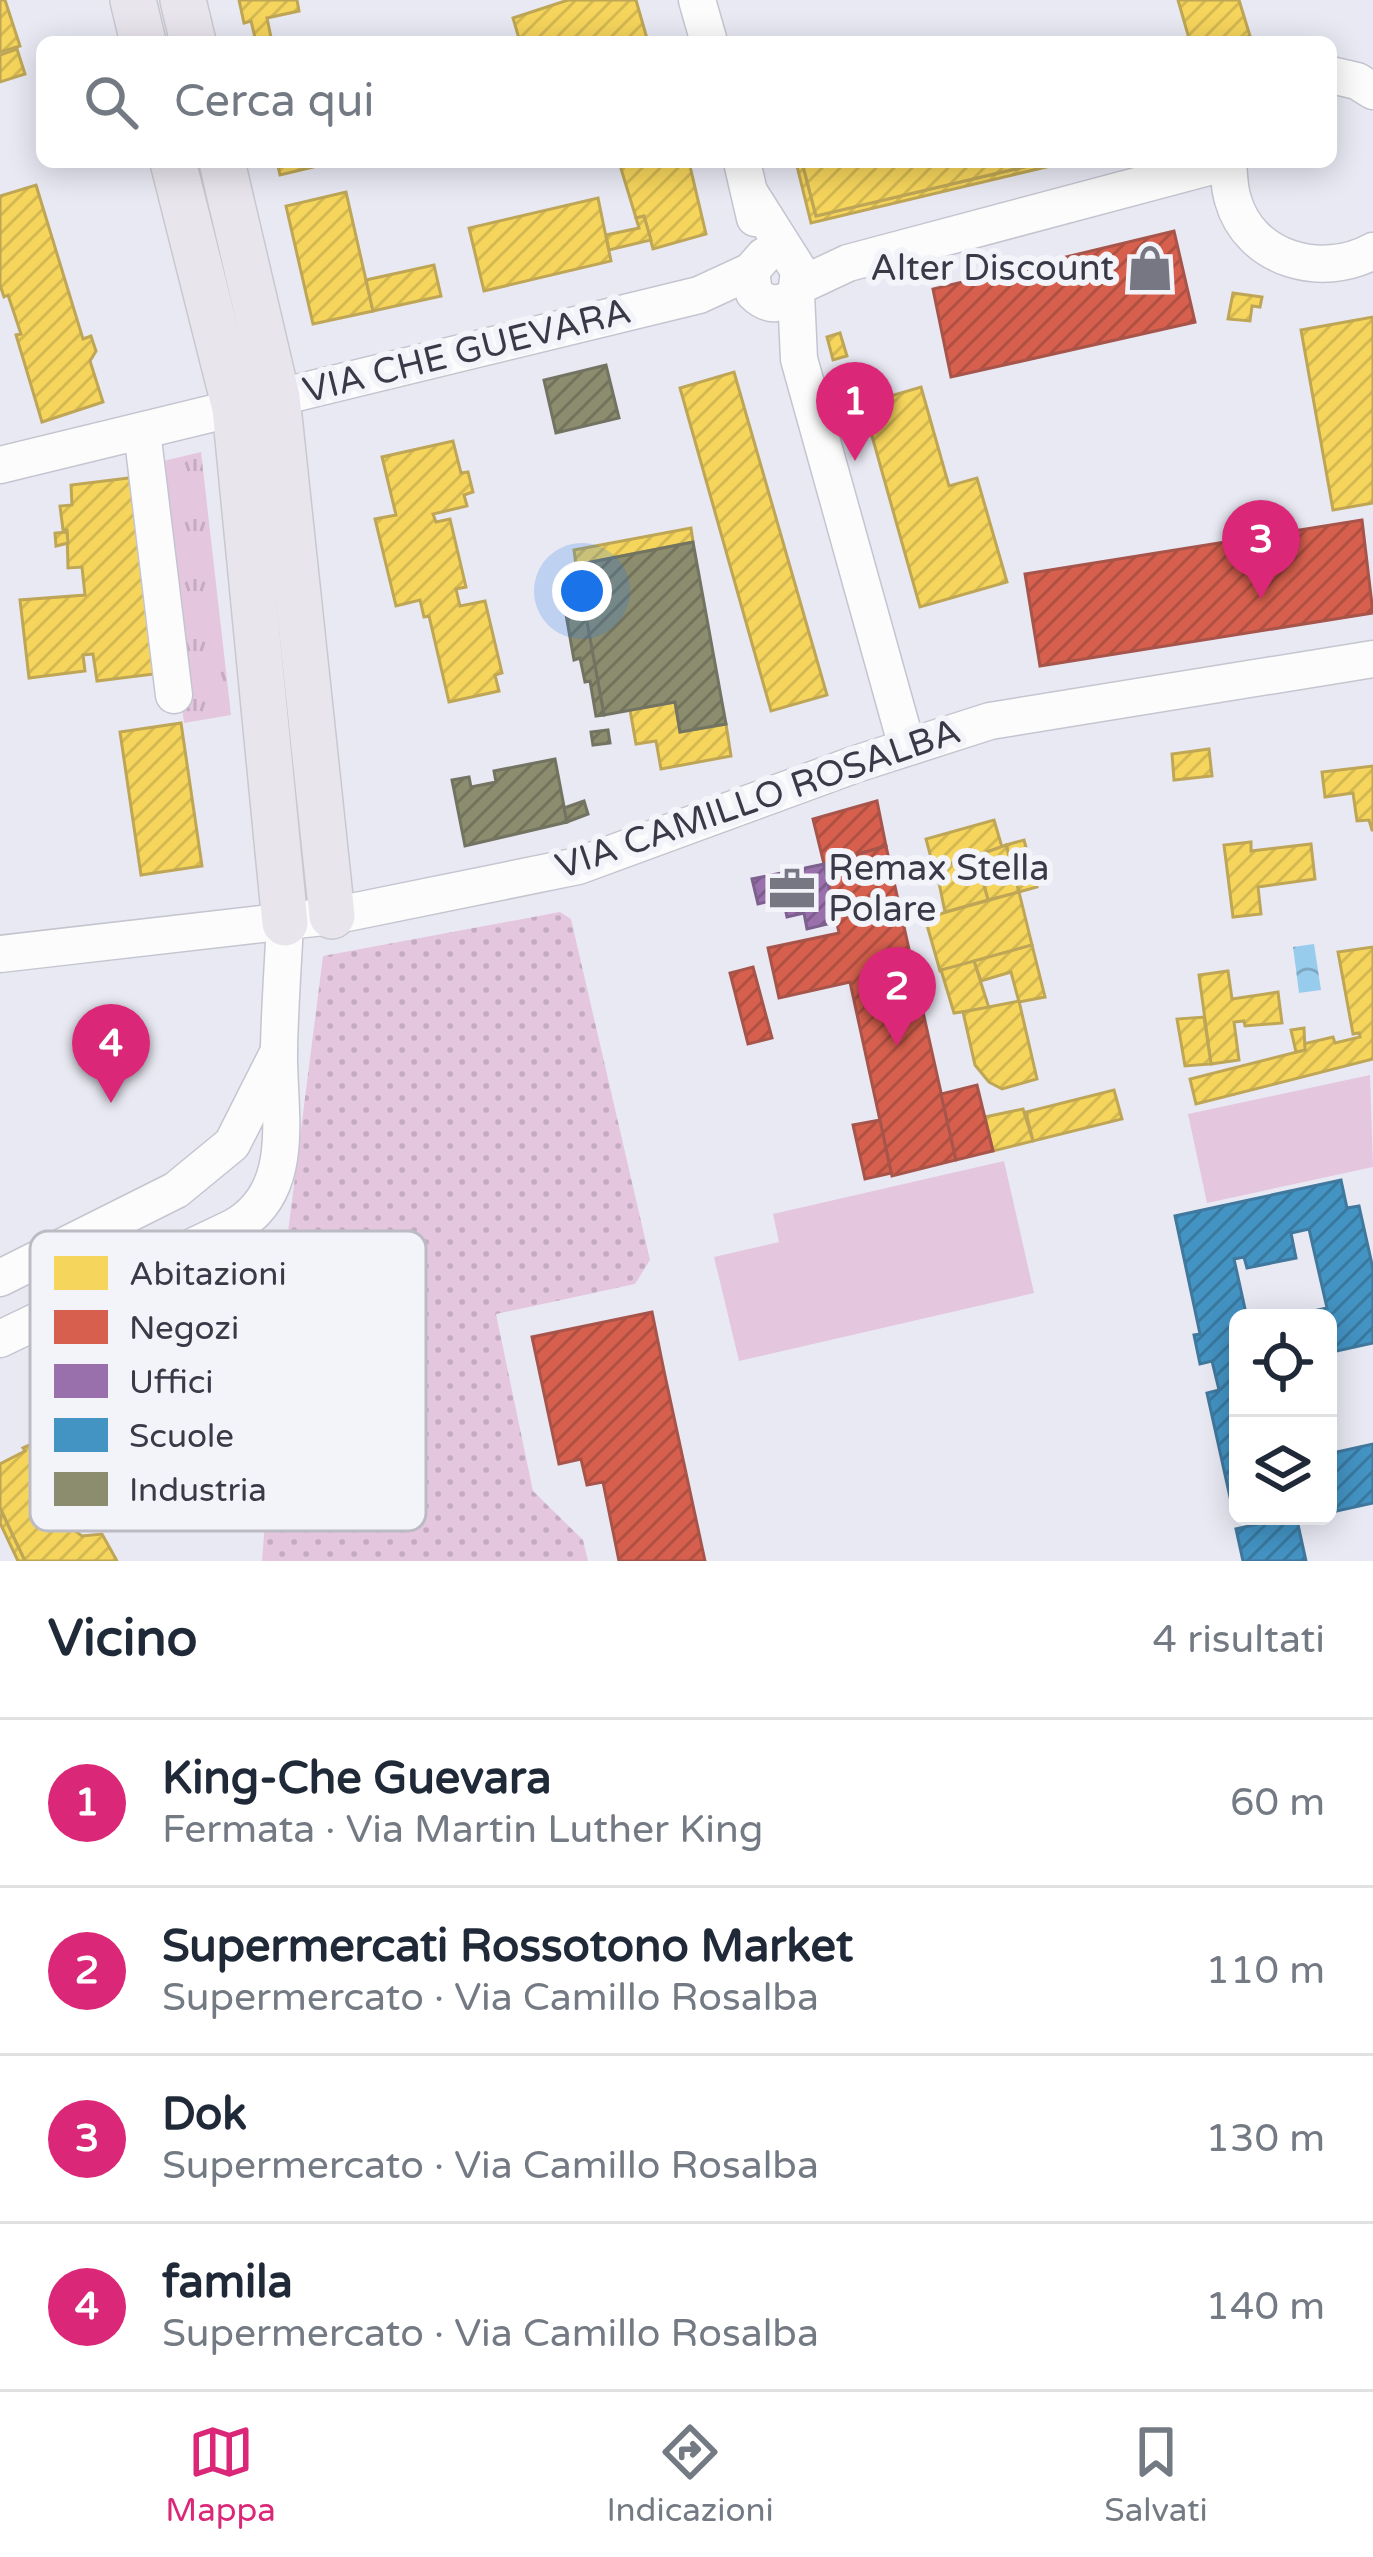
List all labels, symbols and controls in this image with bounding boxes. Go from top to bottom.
search box [36,36,1337,168]
icon: search [78,69,144,135]
text: Cerca qui [174,75,375,129]
shop icon: Alter Discount [1125,243,1175,293]
place label: Alter Discount [870,247,1114,290]
street label: VIA CHE GUEVARA [299,289,635,413]
pin: 1 [816,362,894,461]
pin: 3 [1222,500,1300,599]
your location [552,561,612,621]
street label: VIA CAMILLO ROSALBA [550,710,966,888]
place label: Remax Stella Polare [828,847,1050,931]
office icon: Remax Stella Polare [767,864,817,914]
pin: 2 [858,947,936,1046]
pin: 4 [72,1004,150,1103]
legend [30,1231,426,1531]
text: Abitazioni [129,1255,287,1294]
text: Negozi [129,1309,239,1348]
map controls [1229,1309,1337,1525]
button: locate [1229,1309,1337,1417]
text: Uffici [129,1363,214,1402]
text: Scuole [129,1417,234,1456]
button: layers [1229,1417,1337,1525]
text: Industria [129,1471,267,1510]
text: Vicino [48,1608,198,1670]
text: 4 risultati [1153,1616,1325,1663]
text: King-Che Guevara [162,1752,551,1806]
text: 1 [75,1779,99,1826]
text: 60 m [1230,1779,1325,1826]
text: Fermata · Via Martin Luther King [162,1806,763,1853]
text: Supermercati Rossotono Market [162,1920,853,1974]
text: 2 [75,1947,99,1994]
text: 110 m [1206,1947,1325,1994]
text: Supermercato · Via Camillo Rosalba [162,1974,819,2021]
text: Dok [162,2088,247,2142]
text: 3 [75,2115,99,2162]
text: 130 m [1206,2115,1325,2162]
text: Supermercato · Via Camillo Rosalba [162,2142,819,2189]
text: famila [162,2256,293,2310]
text: 4 [75,2283,99,2330]
text: 140 m [1206,2283,1325,2330]
text: Supermercato · Via Camillo Rosalba [162,2310,819,2357]
tab: Mappa [165,2419,276,2530]
tab: Indicazioni [606,2419,774,2530]
tab: Salvati [1104,2419,1208,2530]

